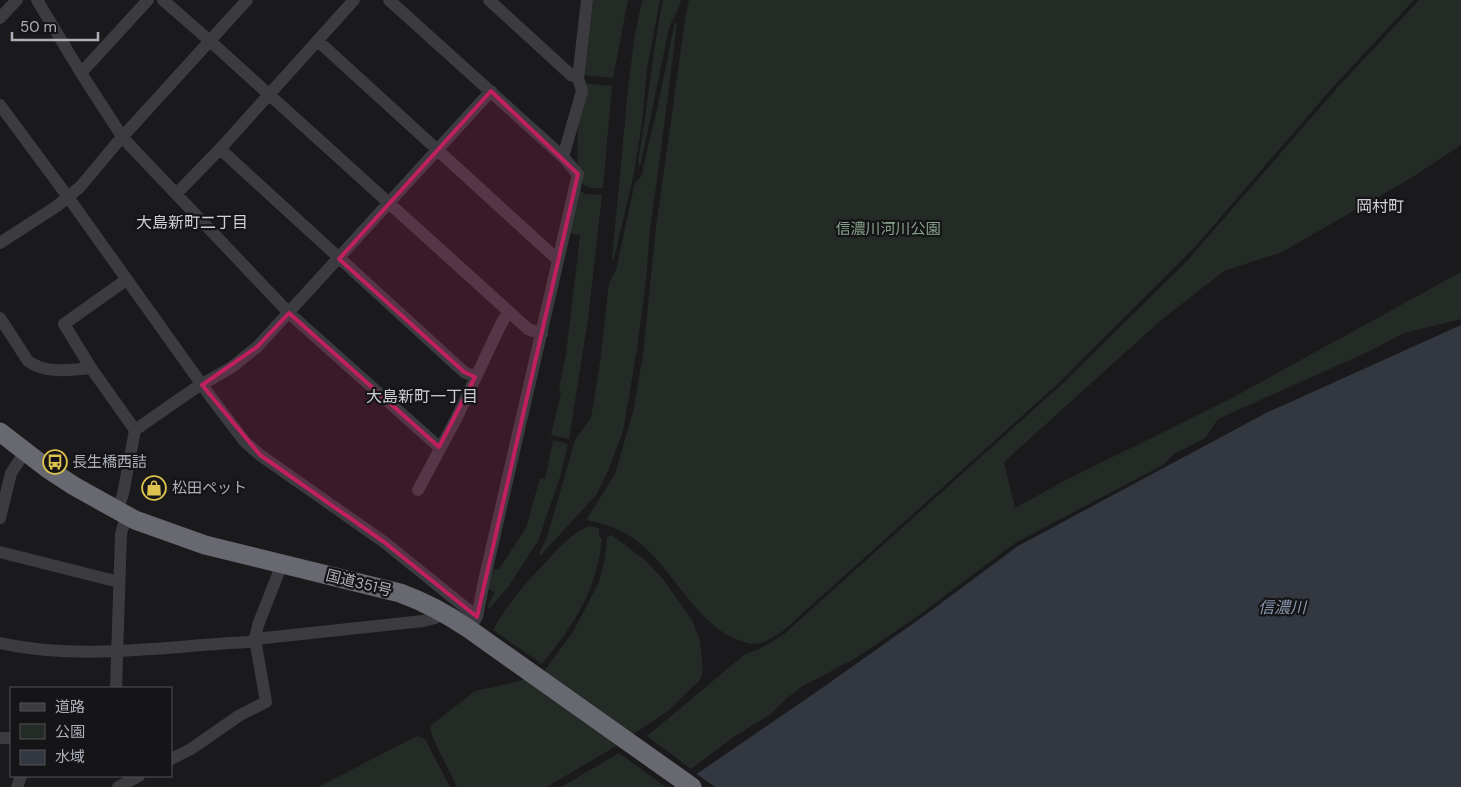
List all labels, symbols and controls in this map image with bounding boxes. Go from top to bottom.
scale bar [12,10,99,42]
text: 50 m [20,17,57,37]
district label: 岡村町 [1356,196,1404,217]
district label: 大島新町二丁目 [136,212,248,233]
park label: 信濃川河川公園 [835,219,941,239]
district label: 大島新町一丁目 [366,386,478,407]
bus stop icon: 長生橋西詰 [42,449,68,475]
place label: 長生橋西詰 [72,452,147,472]
shop icon: 松田ペット [141,475,167,501]
place label: 松田ペット [172,478,247,498]
street label: 国道351号 [324,565,394,601]
water label: 信濃川 [1258,597,1308,618]
legend [10,687,172,777]
text: 道路 [55,697,85,717]
text: 公園 [55,722,85,742]
text: 水域 [55,747,85,767]

